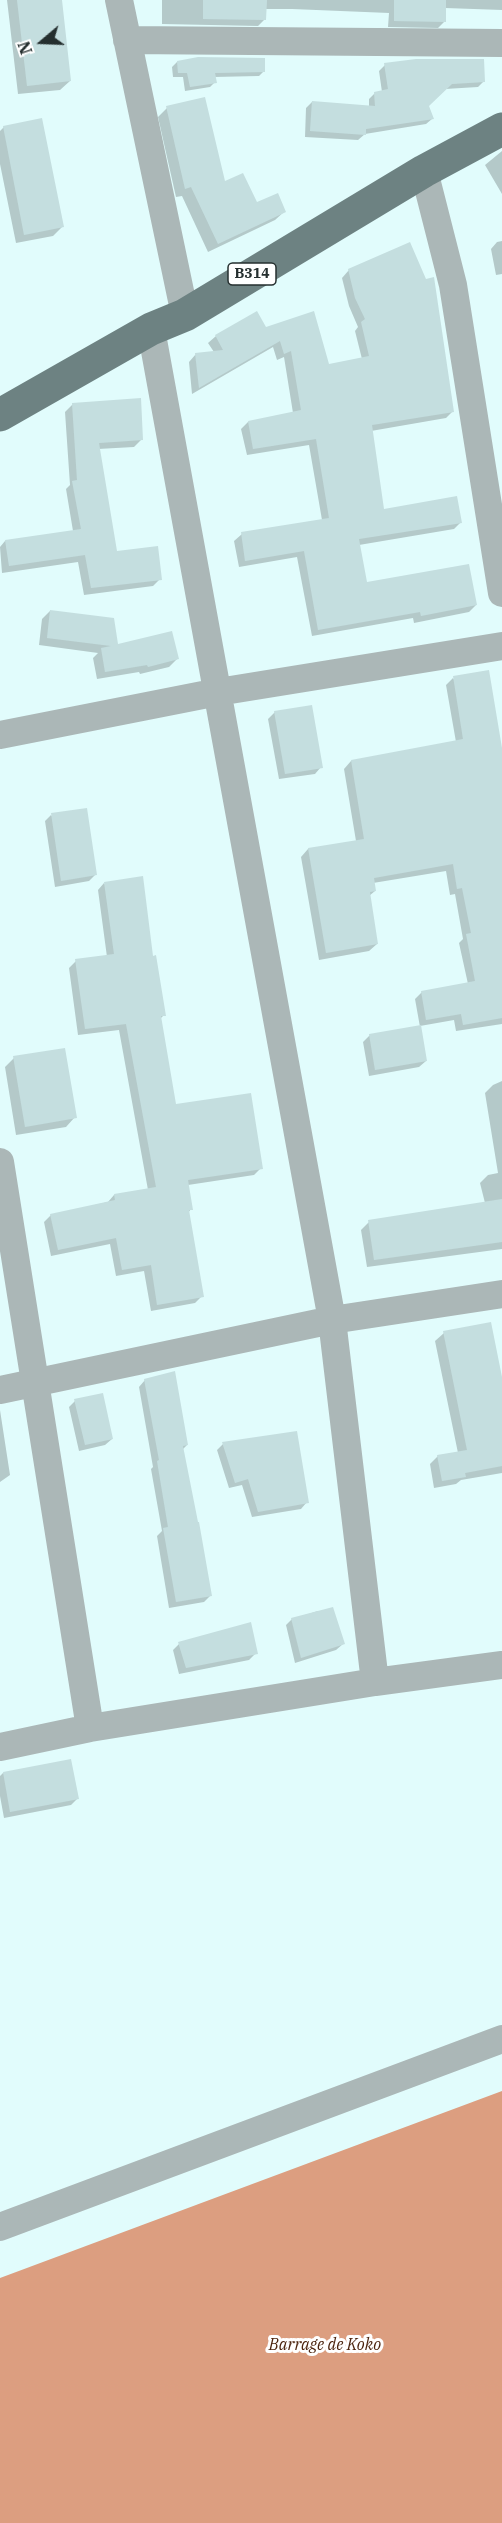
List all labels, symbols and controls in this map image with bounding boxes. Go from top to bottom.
north arrow [12,12,72,72]
text: N [13,39,36,57]
road number: B314 [228,263,276,285]
water label: Barrage de Koko [269,2335,381,2355]

